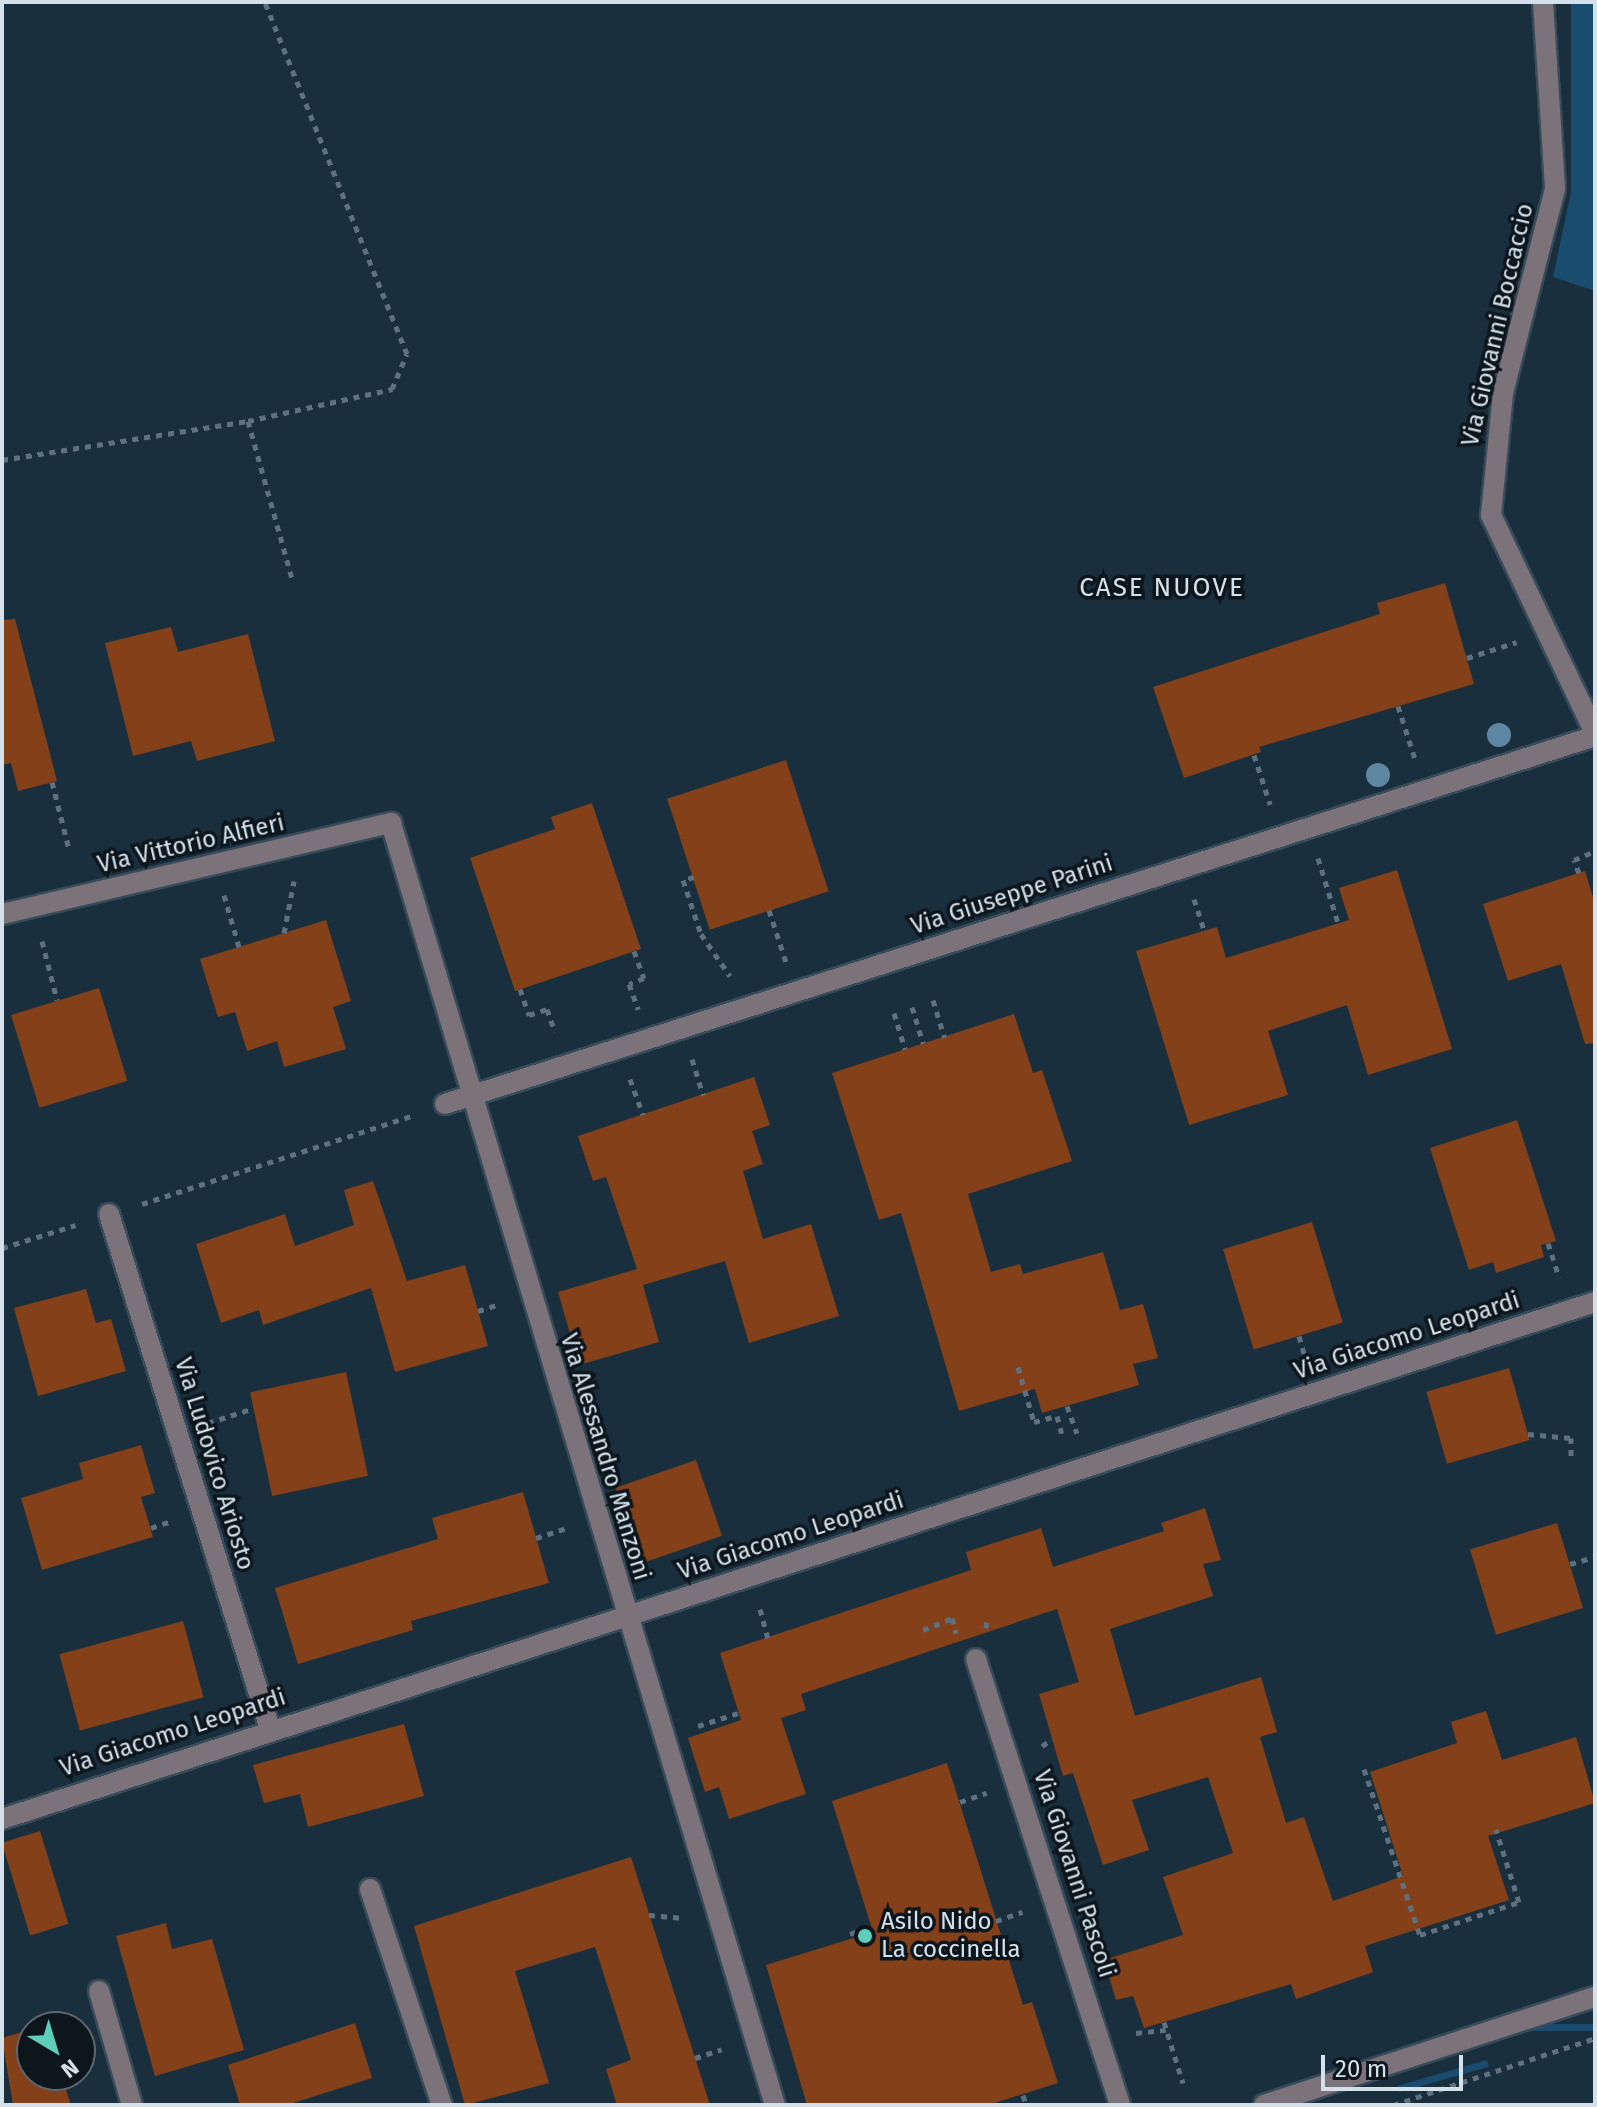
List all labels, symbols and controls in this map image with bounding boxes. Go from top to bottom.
street label: Via Giovanni Boccaccio [1456,201,1540,449]
district label: CASE NUOVE [1079,572,1245,604]
street label: Via Vittorio Alfieri [95,809,287,879]
street label: Via Giuseppe Parini [908,849,1116,941]
street label: Via Giacomo Leopardi [1291,1286,1523,1386]
street label: Via Alessandro Manzoni [554,1330,656,1584]
street label: Via Ludovico Ariosto [168,1354,260,1574]
street label: Via Giacomo Leopardi [675,1486,907,1586]
street label: Via Giacomo Leopardi [57,1683,289,1783]
street label: Via Giovanni Pascoli [1027,1767,1121,1981]
place label: Asilo Nido La coccinella [881,1908,1021,1964]
marker: Asilo Nido La coccinella [856,1927,874,1945]
north arrow [16,2011,96,2091]
scale bar [1325,2039,1467,2089]
text: N [56,2054,84,2084]
text: 20 m [1335,2055,1387,2083]

